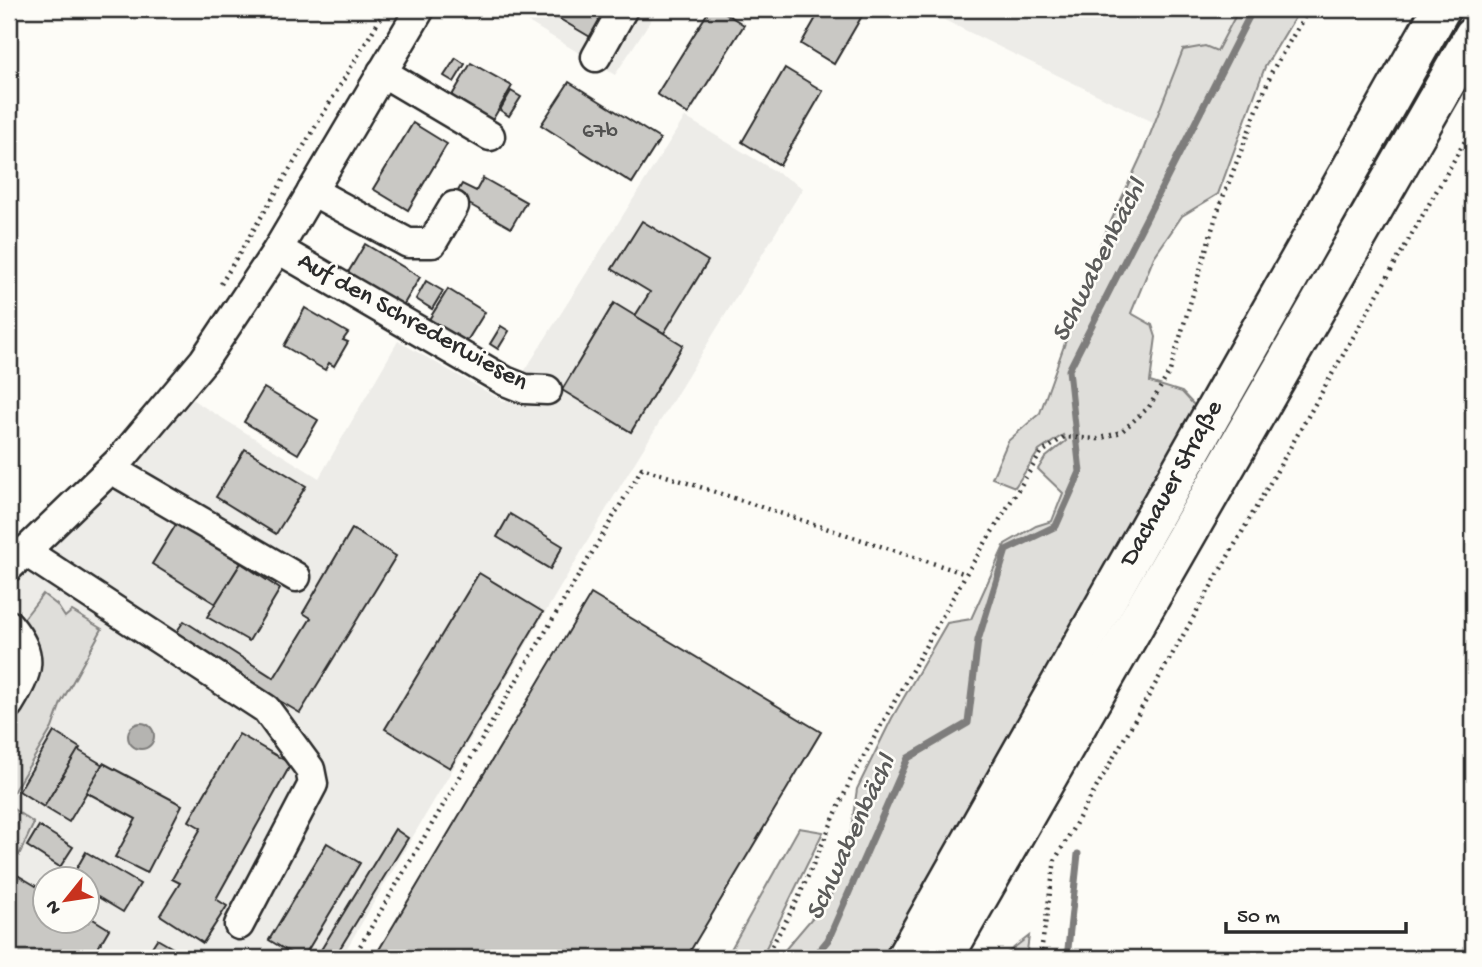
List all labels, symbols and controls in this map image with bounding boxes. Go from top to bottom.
house number: 67b [582,119,618,146]
water label: Schwabenbächl [1045,172,1156,348]
street label: Auf den Schrederwiesen [291,247,533,400]
street label: Dachauer Straße [1114,395,1232,574]
water label: Schwabenbächl [799,749,905,926]
north arrow [32,866,102,936]
scale bar [1226,890,1407,934]
text: N [41,896,67,918]
text: 50 m [1237,906,1280,931]

